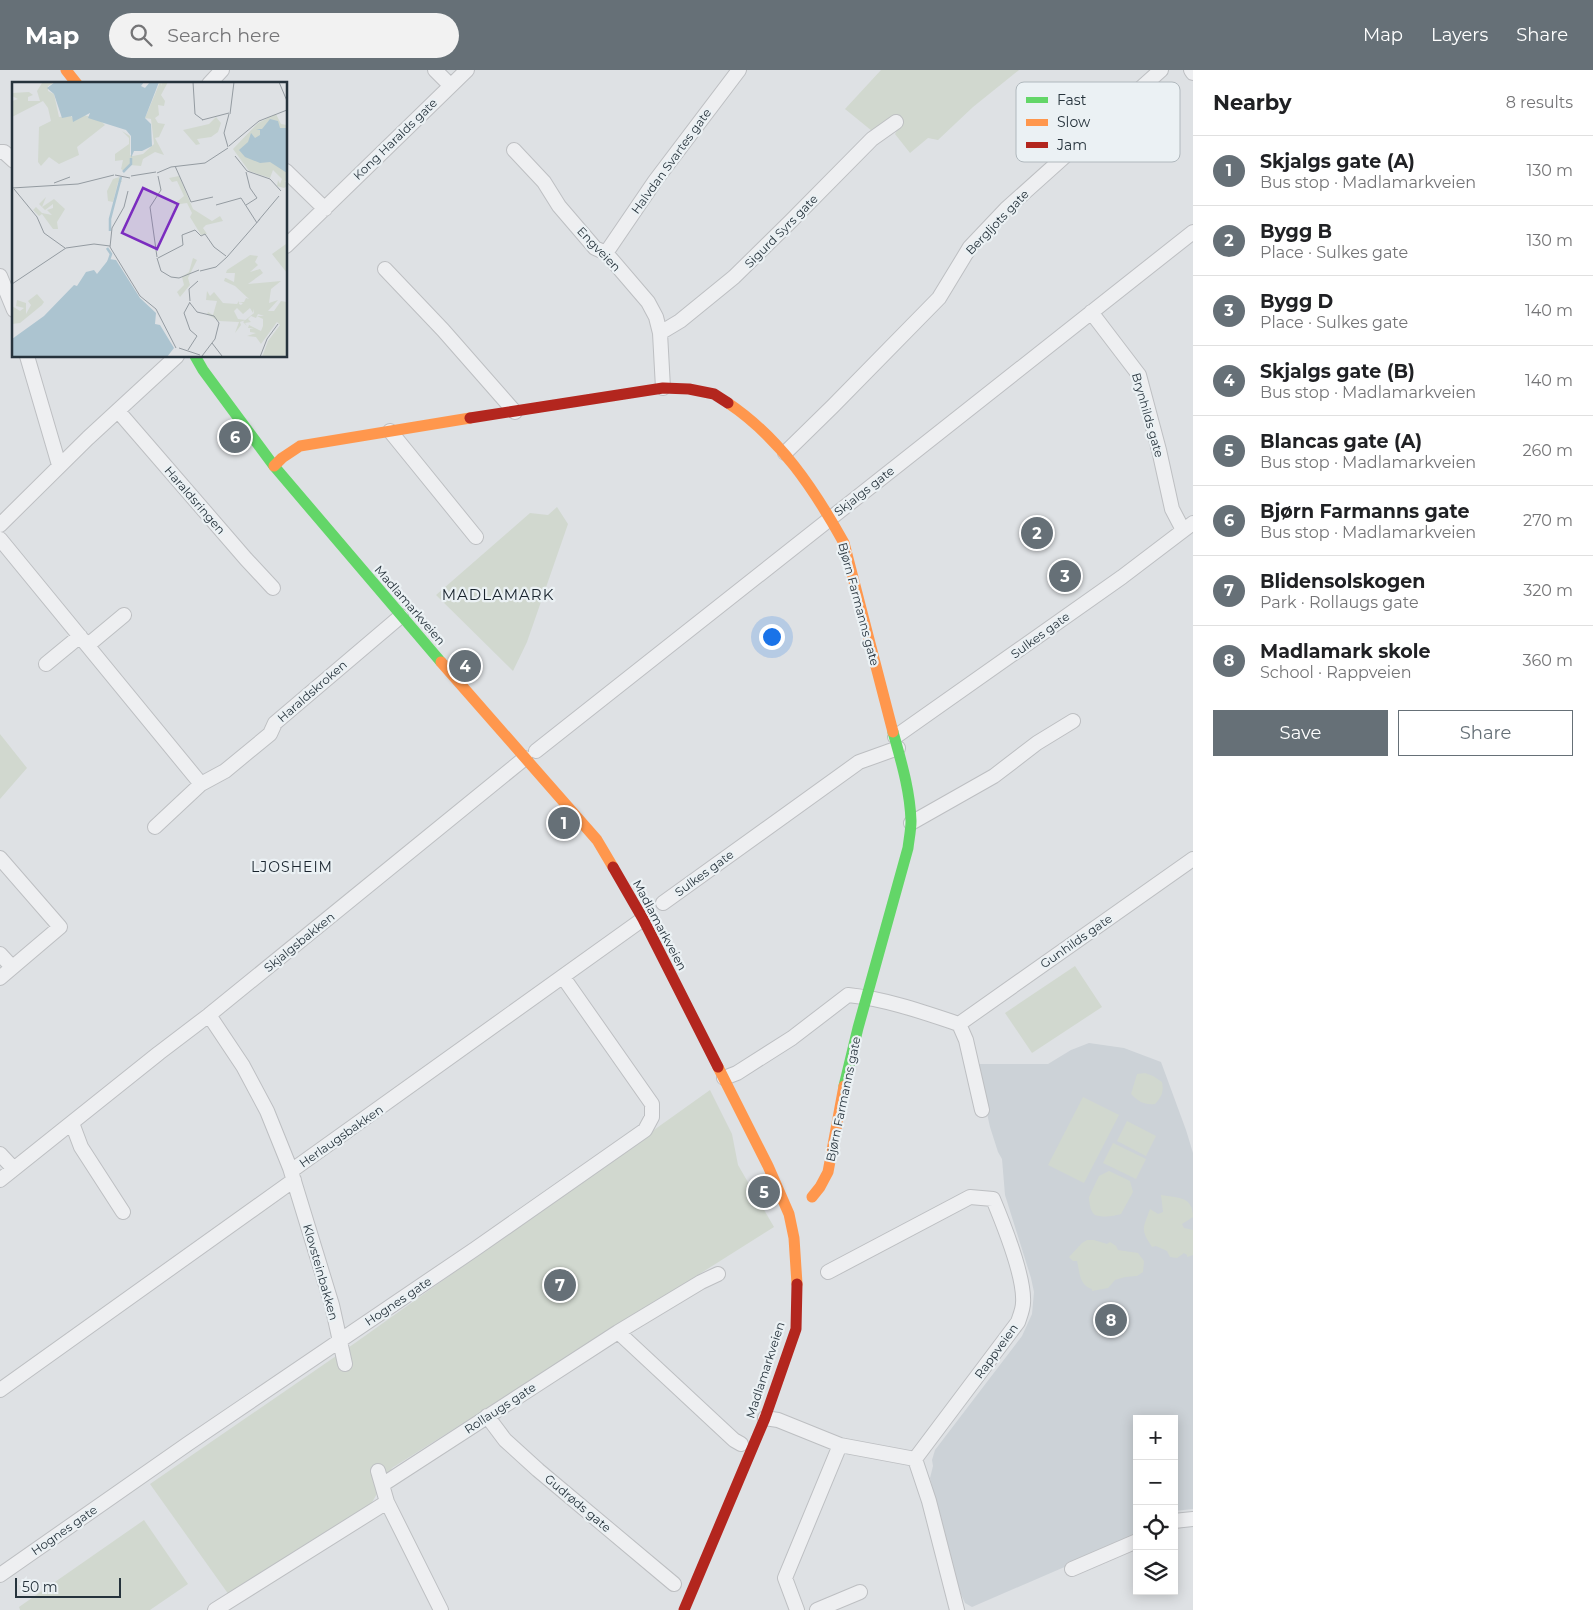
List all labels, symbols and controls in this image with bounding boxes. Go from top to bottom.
search box [109,13,459,58]
text: Map [25,21,79,50]
icon: search [127,21,155,49]
text: Search here [167,24,280,47]
text: Map [1363,24,1403,46]
text: Layers [1431,24,1488,46]
text: Share [1516,24,1568,46]
inset map [12,82,288,358]
legend [1016,82,1180,162]
text: Nearby [1213,90,1292,115]
text: Fast [1057,91,1087,109]
text: 8 results [1506,93,1573,112]
street label: Kong Haralds gate [350,95,440,183]
street label: Halvdan Svartes gate [628,105,714,217]
text: Slow [1057,113,1091,131]
text: Jam [1056,136,1087,154]
text: Skjalgs gate (A) [1260,150,1415,173]
text: 1 [1226,161,1232,180]
text: 130 m [1526,161,1573,180]
text: Bus stop · Madlamarkveien [1260,173,1476,192]
street label: Bergljots gate [962,186,1032,258]
street label: Sigurd Syrs gate [741,191,821,271]
text: Bygg B [1260,220,1332,243]
street label: Engveien [574,223,624,275]
text: 2 [1224,231,1234,250]
text: 130 m [1526,231,1573,250]
text: Place · Sulkes gate [1260,243,1408,262]
text: Bygg D [1260,290,1333,313]
text: 3 [1224,301,1234,320]
text: 140 m [1525,301,1573,320]
text: Place · Sulkes gate [1260,313,1408,332]
text: Skjalgs gate (B) [1260,360,1415,383]
street label: Brynhilds gate [1129,371,1167,459]
text: 4 [1223,371,1235,390]
text: 140 m [1525,371,1573,390]
text: Bus stop · Madlamarkveien [1260,383,1476,402]
pin: 6 [219,418,251,456]
text: Blancas gate (A) [1260,430,1422,453]
text: 5 [1224,441,1234,460]
text: 260 m [1522,441,1573,460]
text: Bus stop · Madlamarkveien [1260,453,1476,472]
street label: Haraldsringen [161,463,229,537]
street label: Skjalgs gate [831,463,897,519]
text: Bjørn Farmanns gate [1260,500,1469,523]
text: 6 [1224,511,1234,530]
text: 270 m [1523,511,1573,530]
pin: 2 [1021,514,1053,552]
text: Bus stop · Madlamarkveien [1260,523,1476,542]
street label: Bjørn Farmanns gate [835,541,883,667]
pin: 3 [1049,557,1081,595]
street label: Madlamarkveien [371,562,449,648]
text: Blidensolskogen [1260,570,1425,593]
text: 7 [1224,581,1234,600]
text: 320 m [1523,581,1573,600]
district label: MADLAMARK [442,585,554,604]
text: Park · Rollaugs gate [1260,593,1419,612]
street label: Sulkes gate [1008,609,1072,661]
your location [759,624,785,650]
text: Madlamark skole [1260,640,1430,663]
pin: 4 [449,647,481,685]
text: 8 [1224,651,1234,670]
text: 360 m [1522,651,1573,670]
street label: Haraldskroken [274,657,350,725]
text: School · Rappveien [1260,663,1412,682]
button: Save [1213,710,1388,756]
button: Share [1398,710,1573,756]
pin: 1 [548,804,580,842]
street label: Sulkes gate [672,847,736,899]
district label: LJOSHEIM [251,858,333,876]
street label: Madlamarkveien [630,877,690,973]
street label: Skjalgsbakken [261,909,337,975]
street label: Gunhilds gate [1037,911,1115,971]
street label: Bjørn Farmanns gate [822,1035,864,1163]
street label: Herlaugsbakken [296,1102,386,1170]
pin: 5 [748,1173,780,1211]
street label: Klovsteinbakken [300,1222,342,1322]
pin: 7 [544,1266,576,1304]
street label: Hognes gate [362,1273,434,1329]
pin: 8 [1095,1301,1127,1339]
street label: Madlamarkveien [742,1320,788,1420]
street label: Rappveien [971,1321,1021,1381]
street label: Rollaugs gate [461,1379,539,1437]
map controls [1133,1415,1178,1595]
button: + [1133,1415,1178,1460]
button: − [1133,1460,1178,1505]
street label: Gudrøds gate [542,1471,614,1535]
street label: Hognes gate [28,1502,100,1558]
button: locate [1133,1505,1178,1550]
button: layers [1133,1550,1178,1595]
scale bar [15,1575,121,1598]
text: 50 m [22,1578,58,1596]

